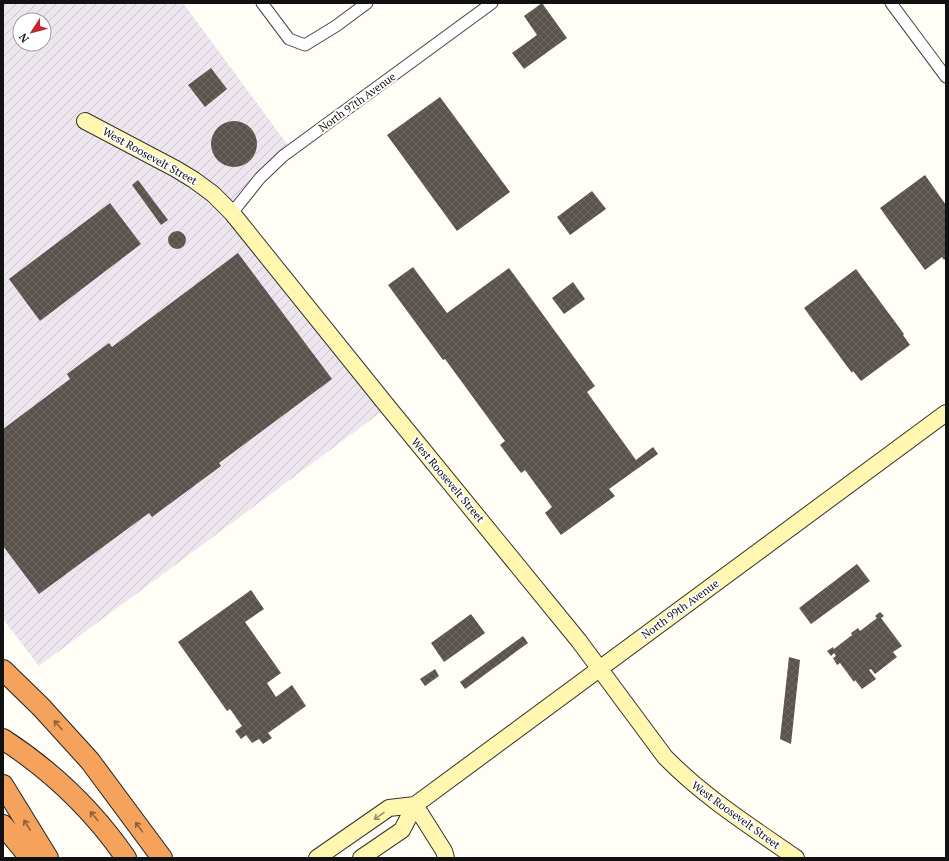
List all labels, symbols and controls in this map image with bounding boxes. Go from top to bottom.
north arrow [12,12,52,52]
text: N [15,30,32,45]
street label: North 97th Avenue [316,69,399,135]
street label: West Roosevelt Street [100,124,200,188]
street label: West Roosevelt Street [409,435,487,525]
street label: North 99th Avenue [639,576,722,642]
one-way arrow [53,720,63,730]
street label: West Roosevelt Street [689,778,783,852]
one-way arrow [90,811,99,821]
one-way arrow [373,812,384,820]
one-way arrow [23,819,31,831]
one-way arrow [135,821,143,832]

